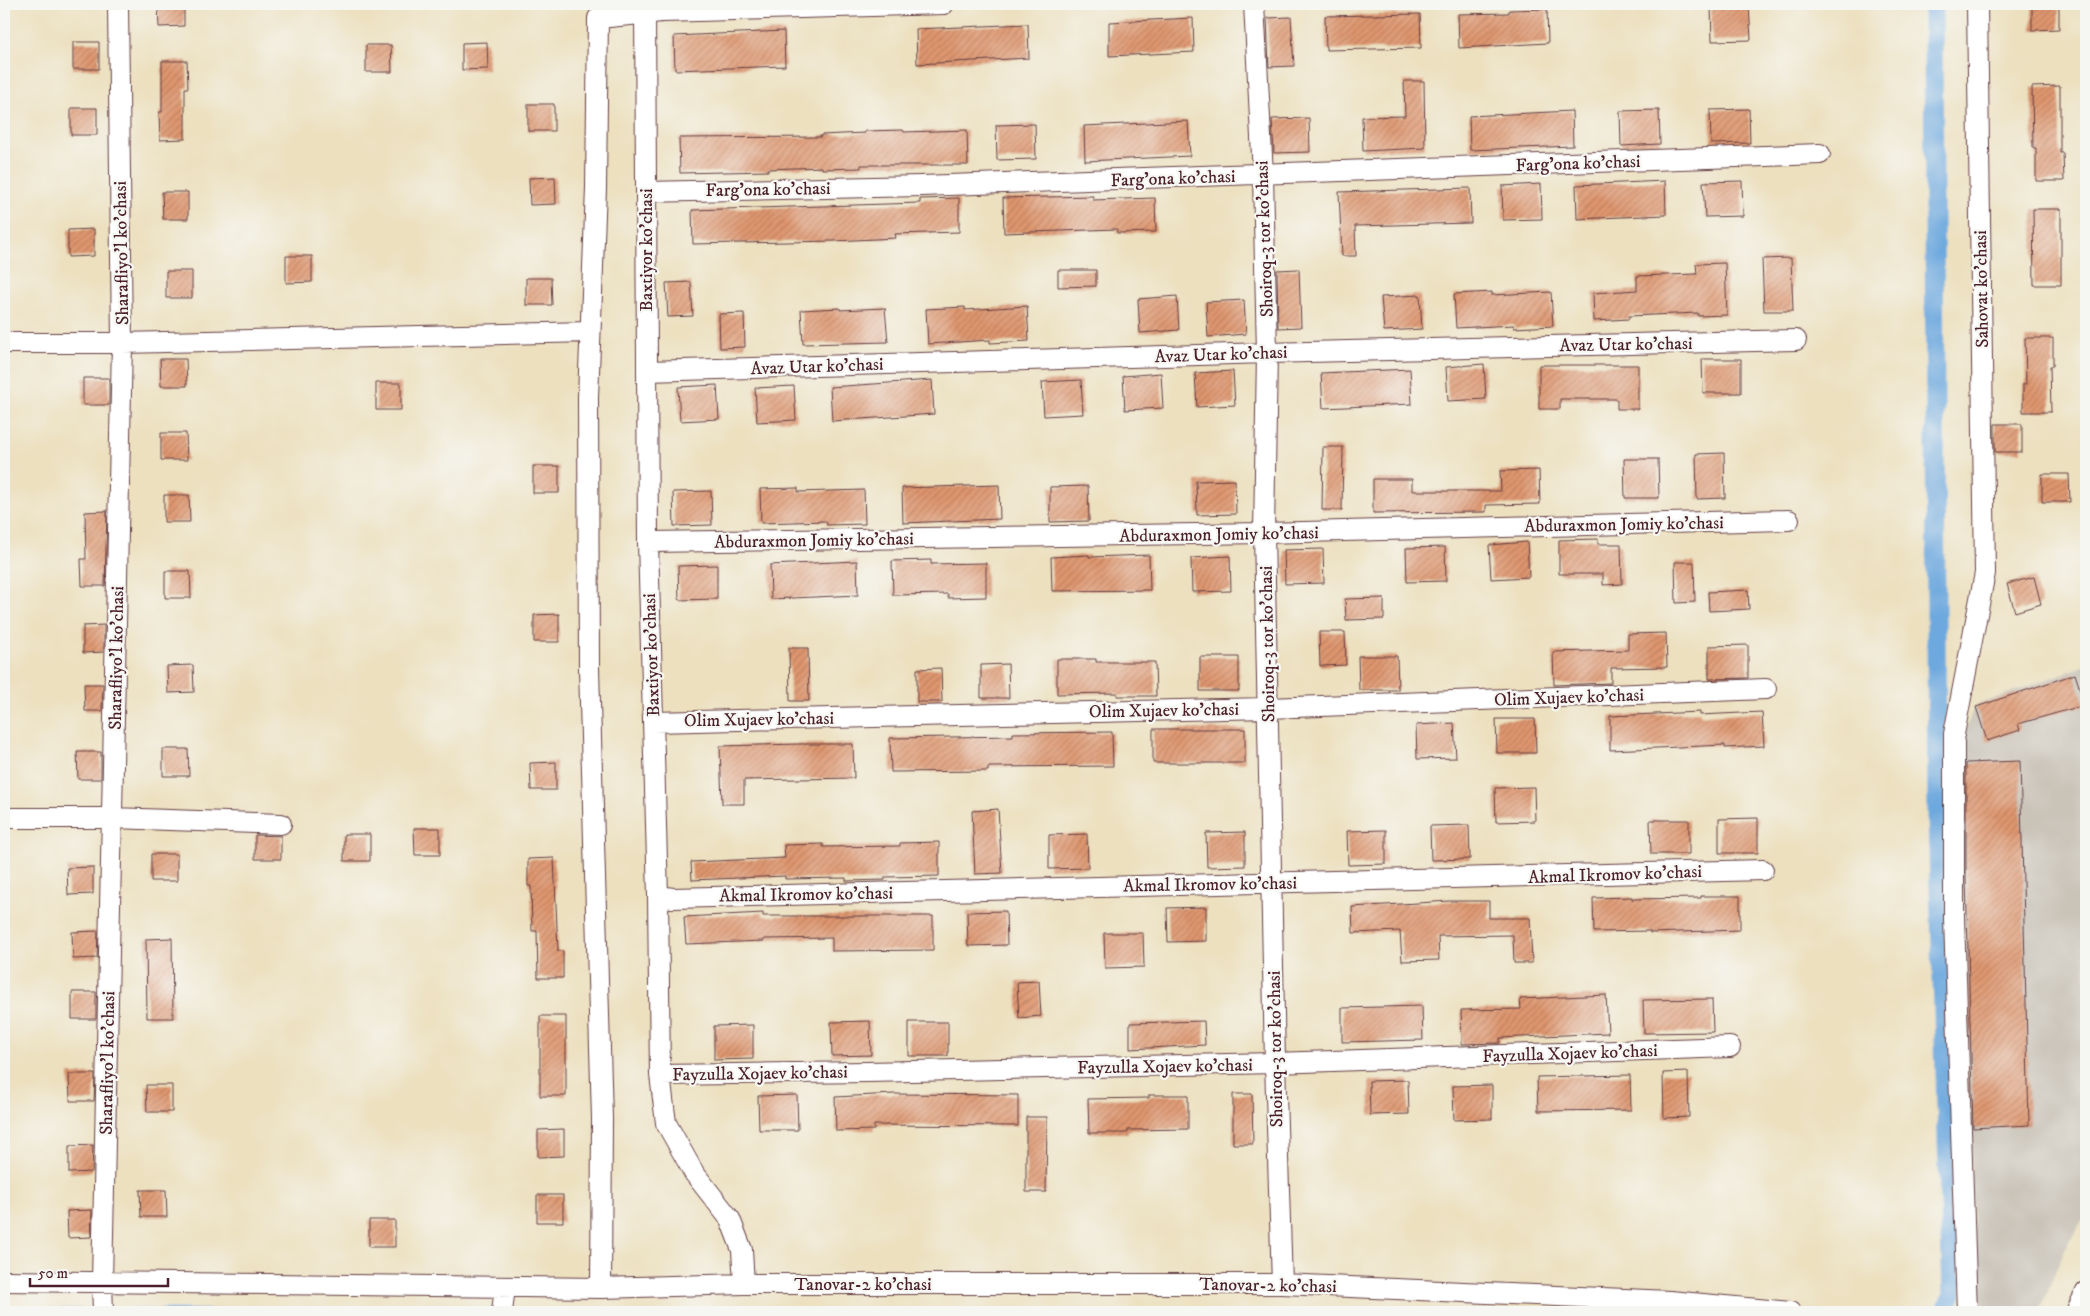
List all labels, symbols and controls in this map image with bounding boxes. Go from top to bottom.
street label: Farg'ona ko'chasi [1515,151,1641,177]
street label: Shoiroq-3 tor ko'chasi [1251,160,1279,318]
street label: Farg'ona ko'chasi [1110,166,1236,192]
street label: Farg'ona ko'chasi [705,178,831,202]
street label: Sharafliyo'l ko'chasi [110,181,134,325]
street label: Baxtiyor ko'chasi [636,188,658,312]
street label: Sahovat ko'chasi [1970,230,1994,348]
street label: Avaz Utar ko'chasi [1559,333,1693,357]
street label: Avaz Utar ko'chasi [1154,342,1288,368]
street label: Avaz Utar ko'chasi [750,354,884,380]
street label: Abduraxmon Jomiy ko'chasi [1524,512,1724,538]
street label: Abduraxmon Jomiy ko'chasi [1119,522,1319,548]
street label: Abduraxmon Jomiy ko'chasi [714,528,914,554]
street label: Shoiroq-3 tor ko'chasi [1256,565,1280,723]
street label: Sharafliyo'l ko'chasi [105,586,129,730]
street label: Baxtiyor ko'chasi [639,593,665,717]
street label: Olim Xujaev ko'chasi [1494,684,1644,712]
street label: Olim Xujaev ko'chasi [1089,699,1239,723]
street label: Olim Xujaev ko'chasi [684,708,834,732]
street label: Akmal Ikromov ko'chasi [1528,861,1702,889]
street label: Akmal Ikromov ko'chasi [1123,872,1297,898]
street label: Akmal Ikromov ko'chasi [719,882,893,908]
street label: Shoiroq-3 tor ko'chasi [1264,970,1288,1128]
street label: Sharafliyo'l ko'chasi [96,991,120,1135]
street label: Fayzulla Xojaev ko'chasi [1482,1040,1658,1068]
street label: Fayzulla Xojaev ko'chasi [1077,1054,1253,1080]
street label: Fayzulla Xojaev ko'chasi [672,1061,848,1087]
scale bar [30,1256,168,1288]
text: 50 m [38,1264,68,1283]
street label: Tanovar-2 ko'chasi [794,1274,932,1296]
street label: Tanovar-2 ko'chasi [1199,1274,1337,1298]

